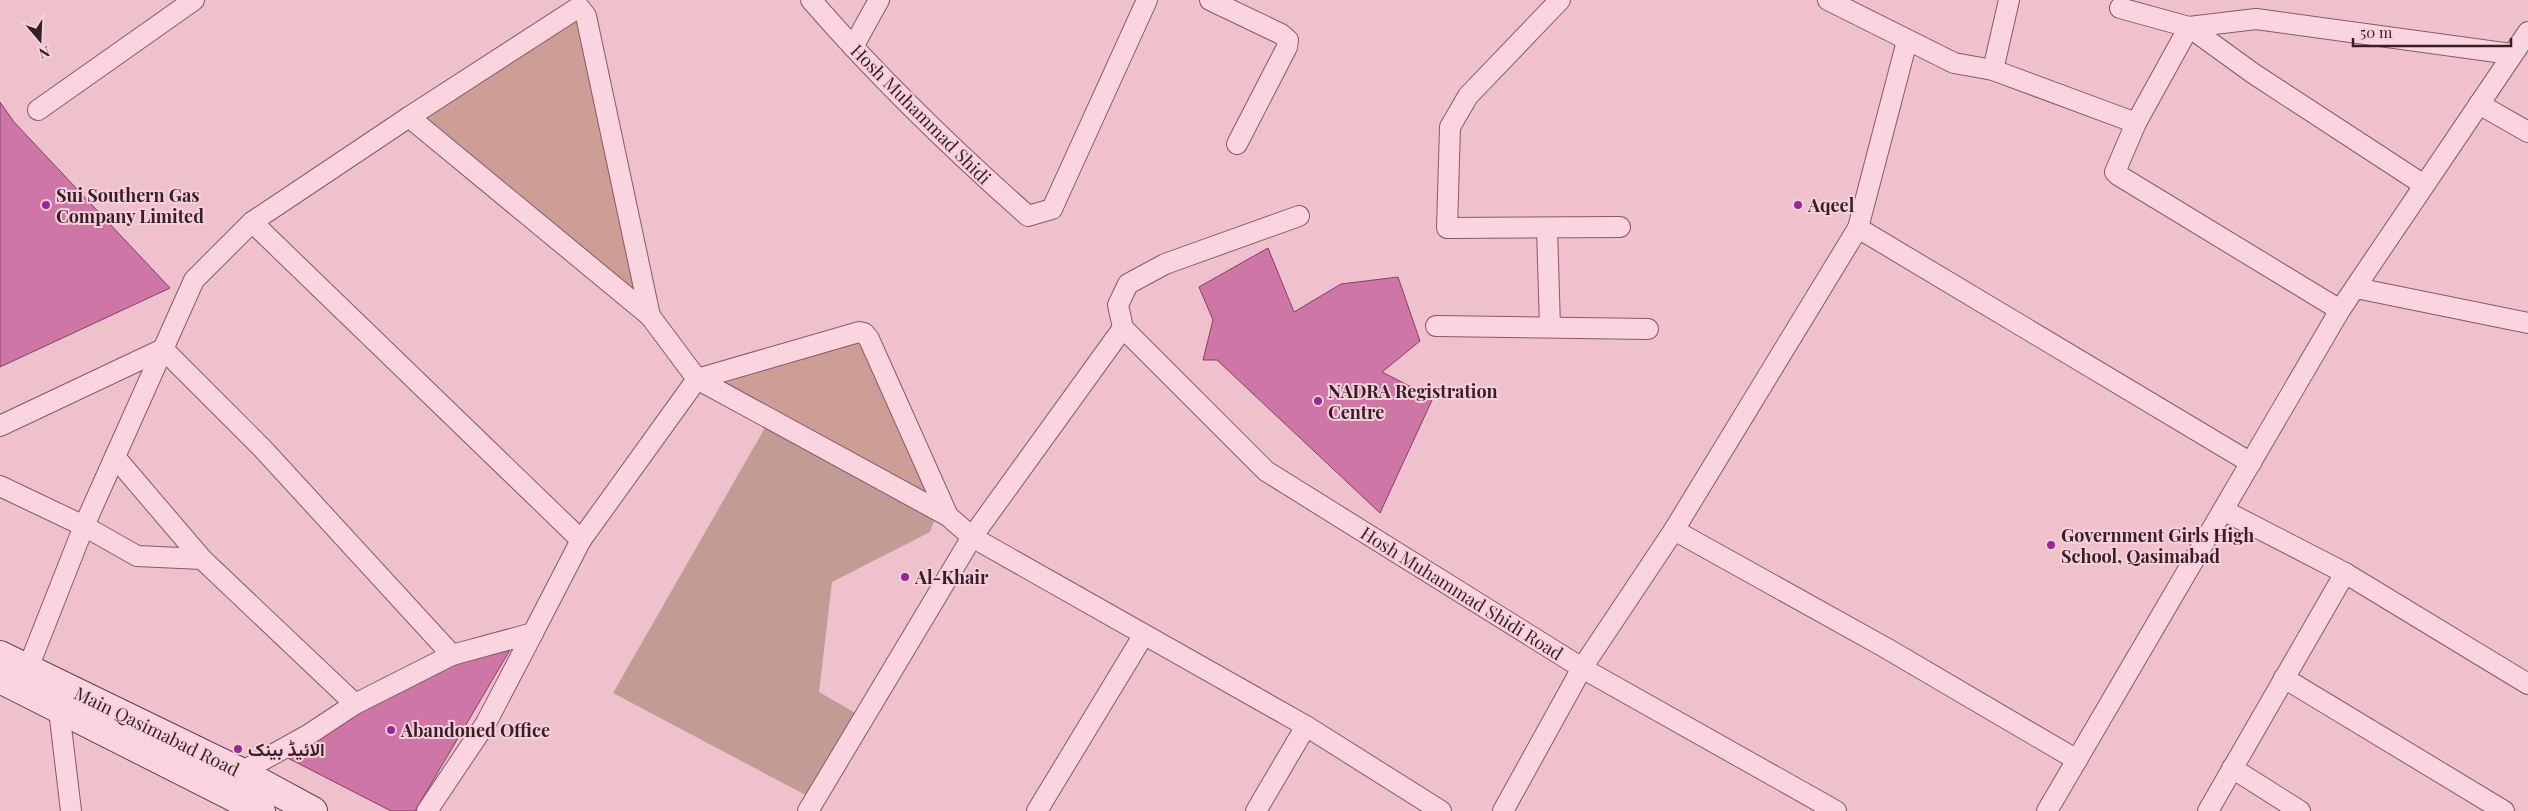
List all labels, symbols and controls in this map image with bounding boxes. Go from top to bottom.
north arrow [15,15,65,65]
scale bar [2353,15,2510,47]
text: 50 m [2360,22,2393,42]
street label: Hosh Muhammad Shidi [846,39,996,189]
text: N [37,42,52,63]
place label: Sui Southern Gas Company Limited [56,183,204,228]
place label: Aqeel [1807,193,1855,217]
marker: Sui Southern Gas Company Limited [40,199,52,211]
marker: Aqeel [1792,199,1804,211]
place label: NADRA Registration Centre [1328,379,1498,424]
marker: NADRA Registration Centre [1312,395,1324,407]
street label: Hosh Muhammad Shidi Road [1356,521,1568,666]
place label: Government Girls High School, Qasimabad [2061,523,2254,568]
marker: Government Girls High School, Qasimabad [2045,539,2057,551]
place label: Al-Khair [914,565,989,589]
marker: Al-Khair [899,571,911,583]
street label: Main Qasimabad Road [71,681,244,782]
place label: Abandoned Office [400,718,550,742]
marker: Abandoned Office [385,724,397,736]
place label: الائیڈ بینک [248,737,325,761]
marker: الائیڈ بینک [232,743,244,755]

